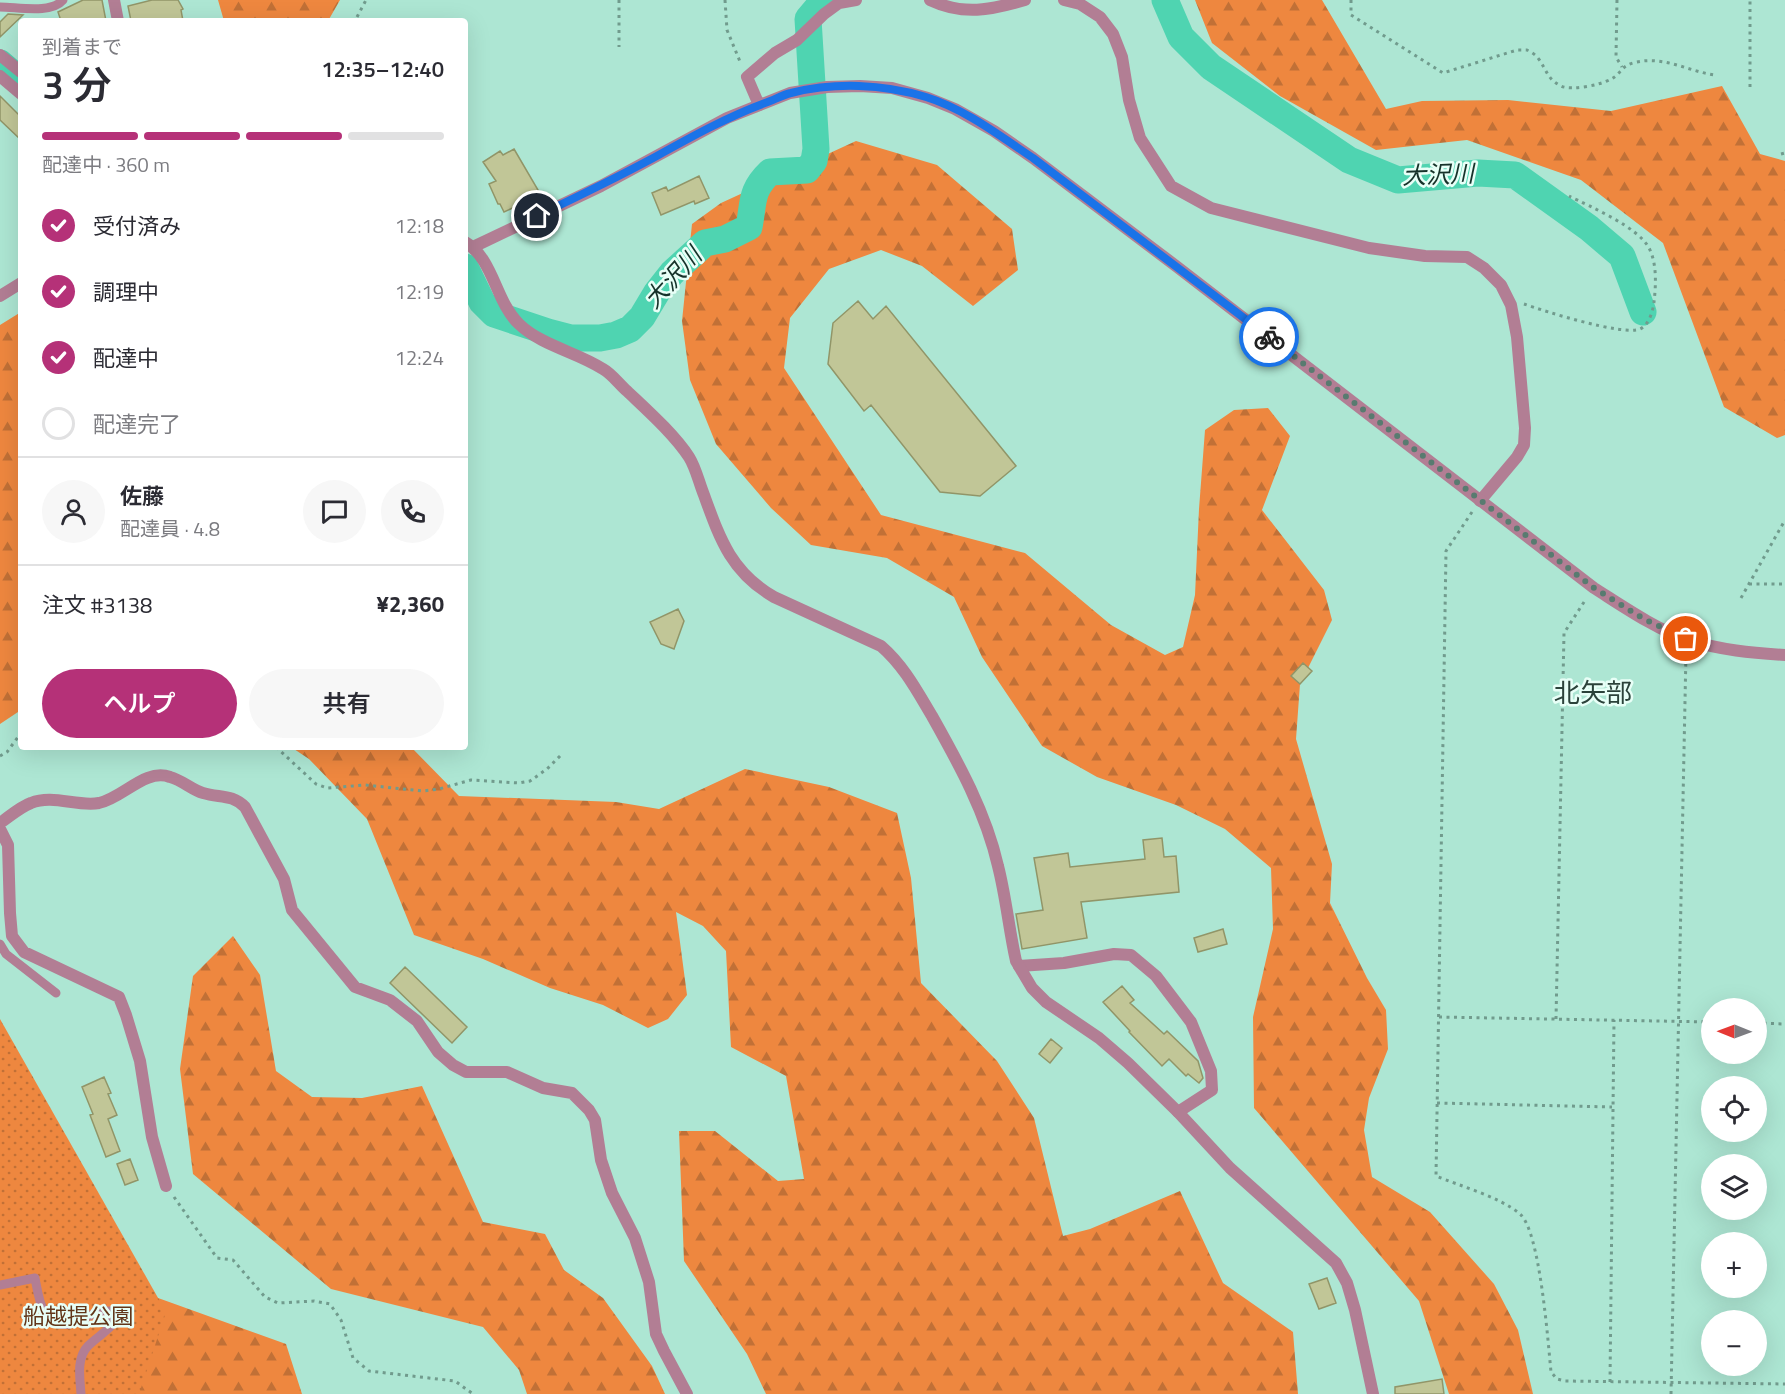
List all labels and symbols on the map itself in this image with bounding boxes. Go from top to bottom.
water label: 大沢川 [1401,155,1478,193]
pin [511,190,562,241]
water label: 大沢川 [635,236,712,316]
courier [1239,307,1299,367]
pin [1660,613,1711,664]
district label: 北矢部 [1554,673,1632,712]
north arrow [1701,998,1767,1064]
park label: 船越提公園 [23,1299,133,1333]

